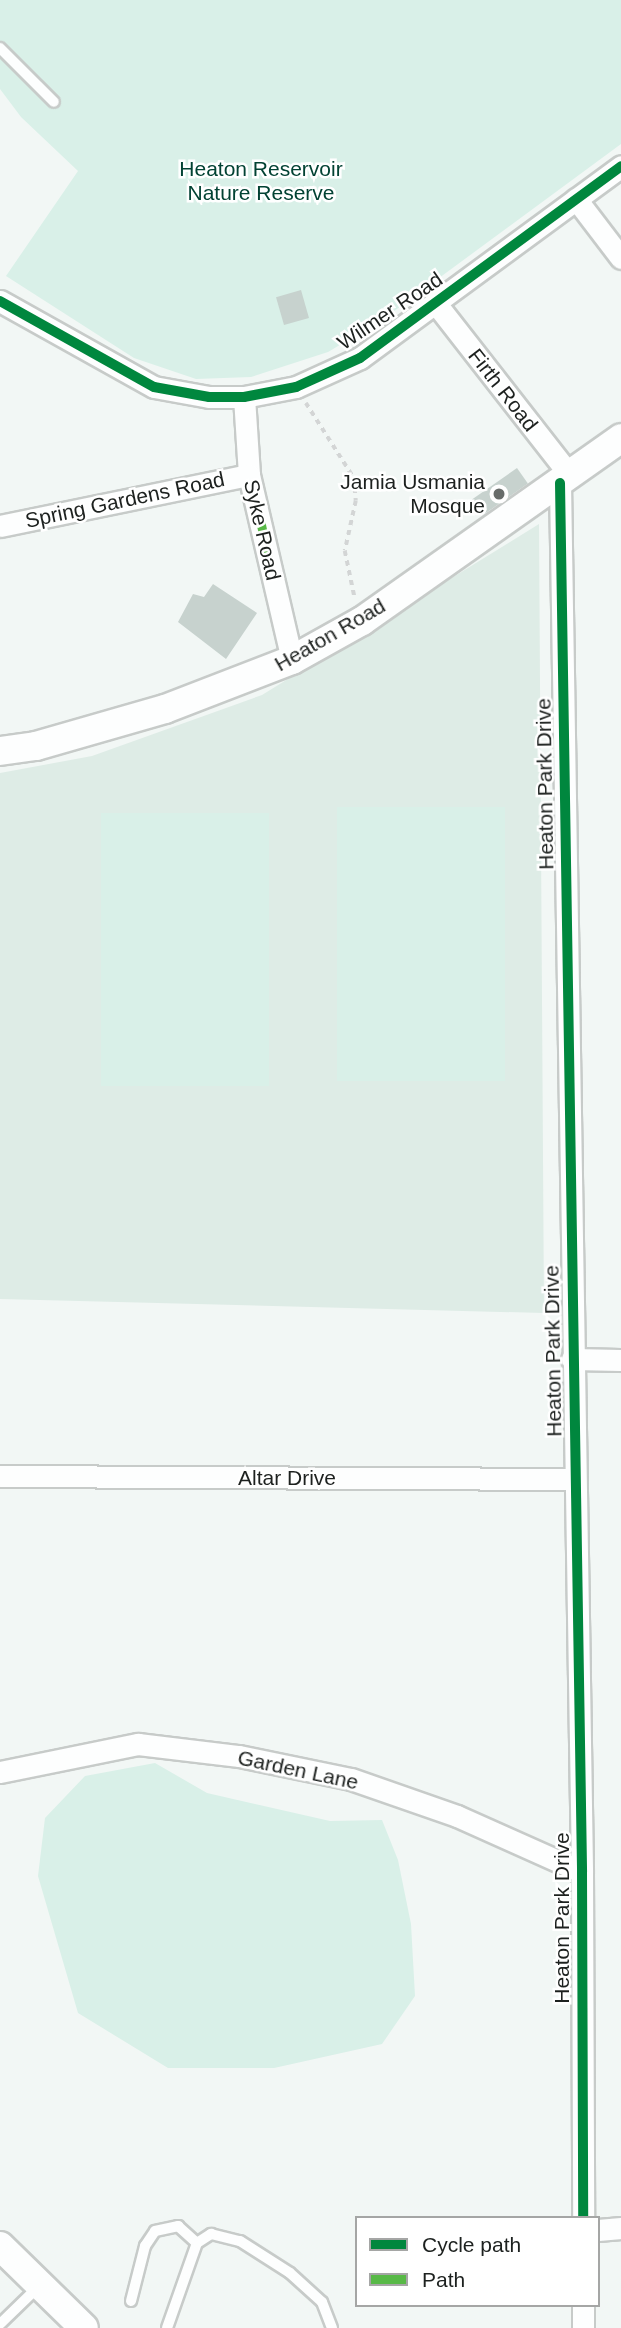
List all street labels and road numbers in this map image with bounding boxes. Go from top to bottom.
street label: Wilmer Road [333,267,447,355]
street label: Firth Road [463,344,543,436]
street label: Spring Gardens Road [23,467,227,533]
street label: Syke Road [238,477,286,583]
street label: Heaton Road [270,593,390,677]
street label: Heaton Park Drive [531,698,559,870]
street label: Heaton Park Drive [539,1265,567,1437]
street label: Altar Drive [238,1465,336,1491]
street label: Garden Lane [235,1745,361,1795]
street label: Heaton Park Drive [549,1832,575,2004]

